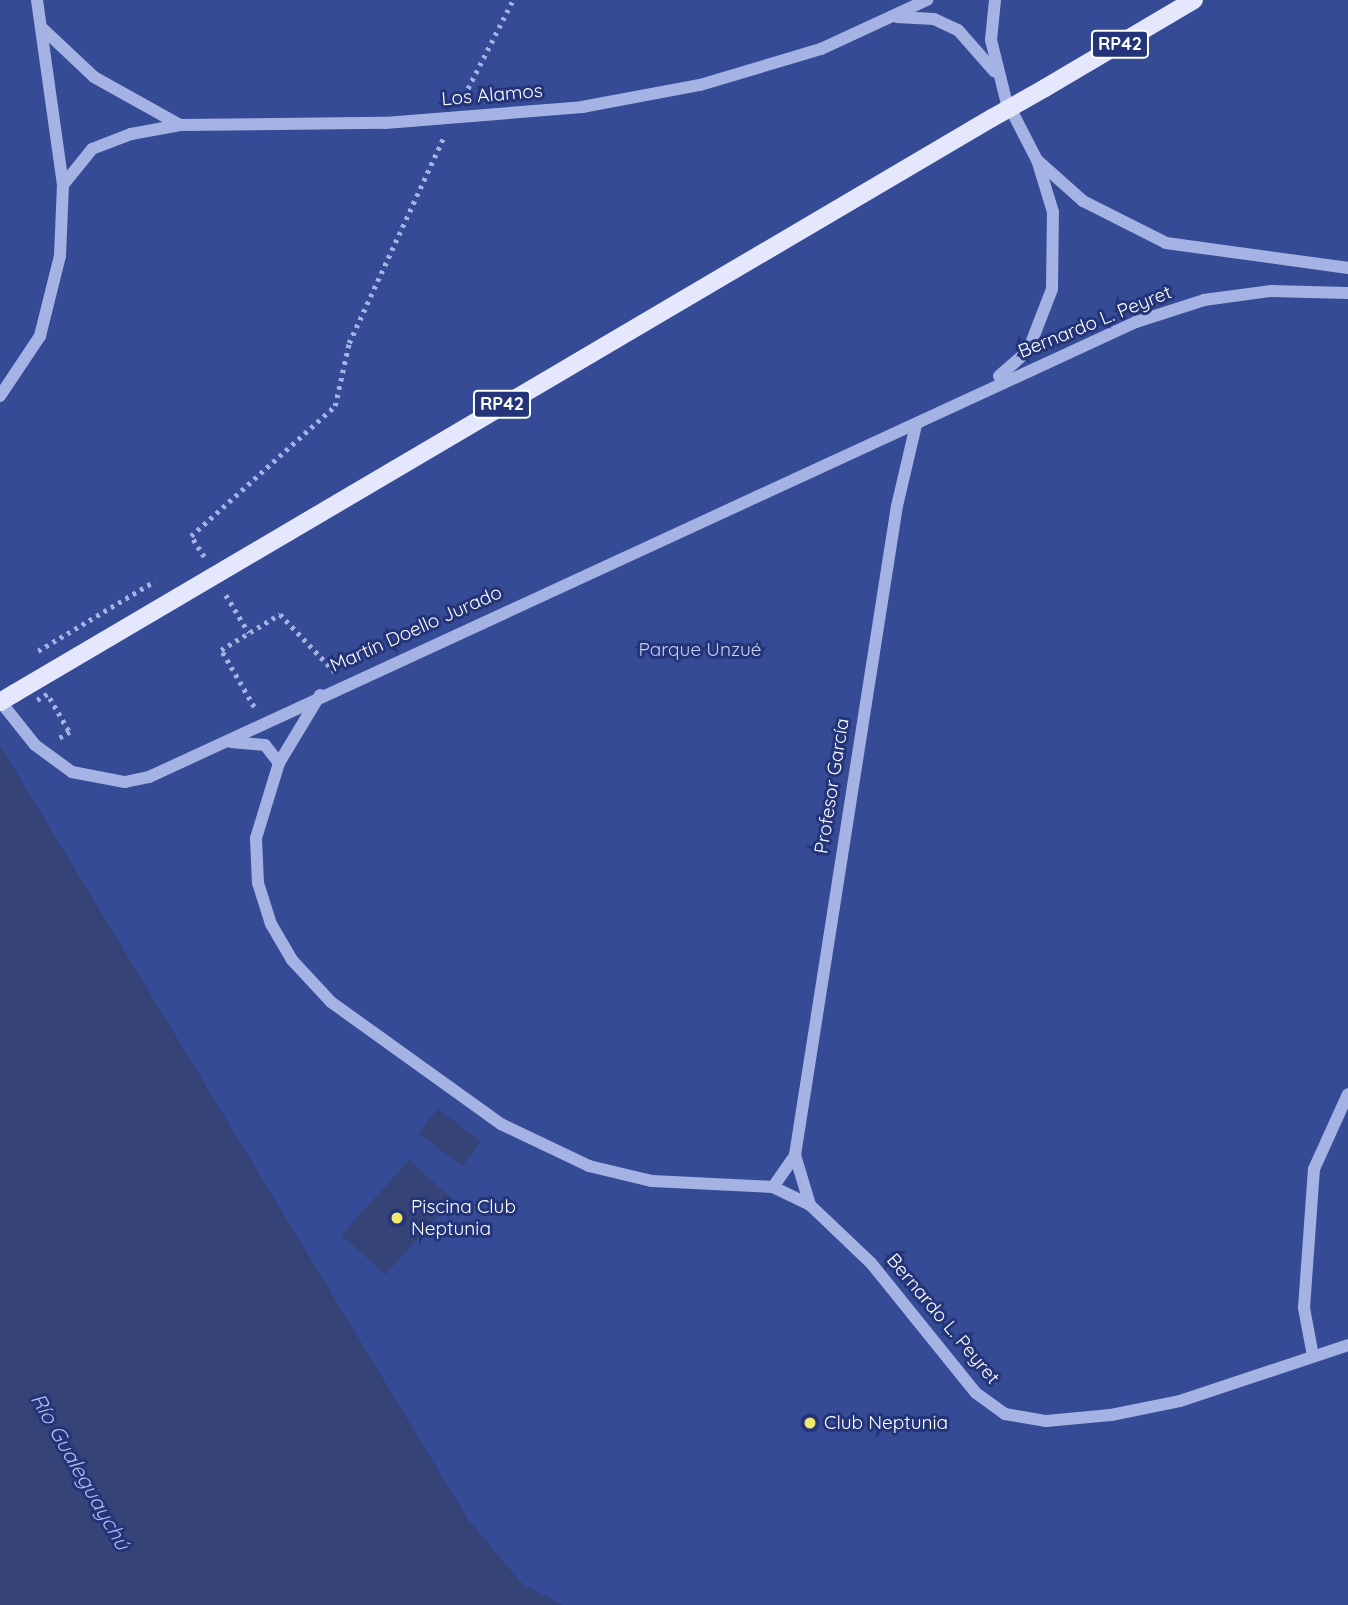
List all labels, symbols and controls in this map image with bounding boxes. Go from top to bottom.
road number: RP42 [1090,29,1150,58]
street label: Los Alamos [440,79,544,111]
street label: Bernardo L. Peyret [1015,281,1175,363]
road number: RP42 [472,390,532,418]
street label: Martín Doello Jurado [327,581,505,677]
park label: Parque Unzué [638,639,762,661]
street label: Profesor García [810,717,854,855]
place label: Piscina Club Neptunia [411,1196,516,1240]
marker: Piscina Club Neptunia [389,1210,405,1226]
street label: Bernardo L. Peyret [882,1249,1004,1389]
water label: Río Gualeguaychú [26,1388,136,1554]
place label: Club Neptunia [824,1412,948,1434]
marker: Club Neptunia [802,1415,818,1431]

